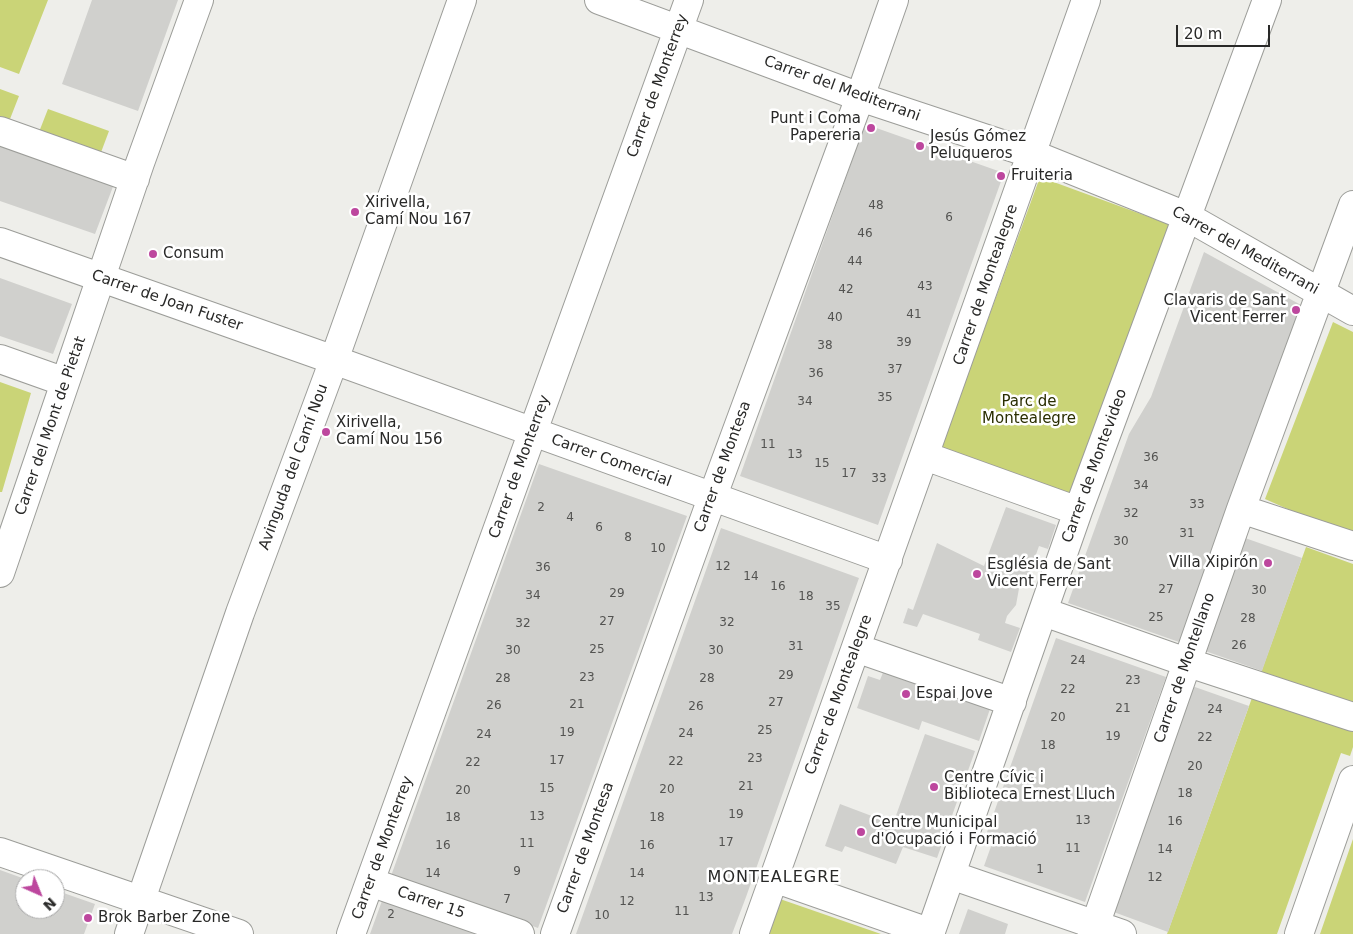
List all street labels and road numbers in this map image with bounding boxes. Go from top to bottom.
street label: Carrer de Monterrey [624,12,692,160]
street label: Carrer del Mediterrani [761,52,923,126]
street label: Carrer de Montealegre [950,202,1022,368]
street label: Carrer del Mediterrani [1168,203,1322,299]
street label: Carrer de Joan Fuster [89,267,245,335]
street label: Carrer del Mont de Pietat [12,334,90,518]
street label: Avinguda del Camí Nou [256,382,332,552]
street label: Carrer de Montevideo [1059,386,1131,546]
street label: Carrer de Monterrey [486,393,554,541]
street label: Carrer de Montesa [691,399,755,535]
street label: Carrer Comercial [548,431,674,491]
street label: Carrer de Montellano [1151,590,1219,746]
street label: Carrer de Montealegre [802,613,876,777]
street label: Carrer de Monterrey [349,774,417,922]
street label: Carrer de Montesa [554,780,618,916]
street label: Carrer 15 [395,883,467,923]

